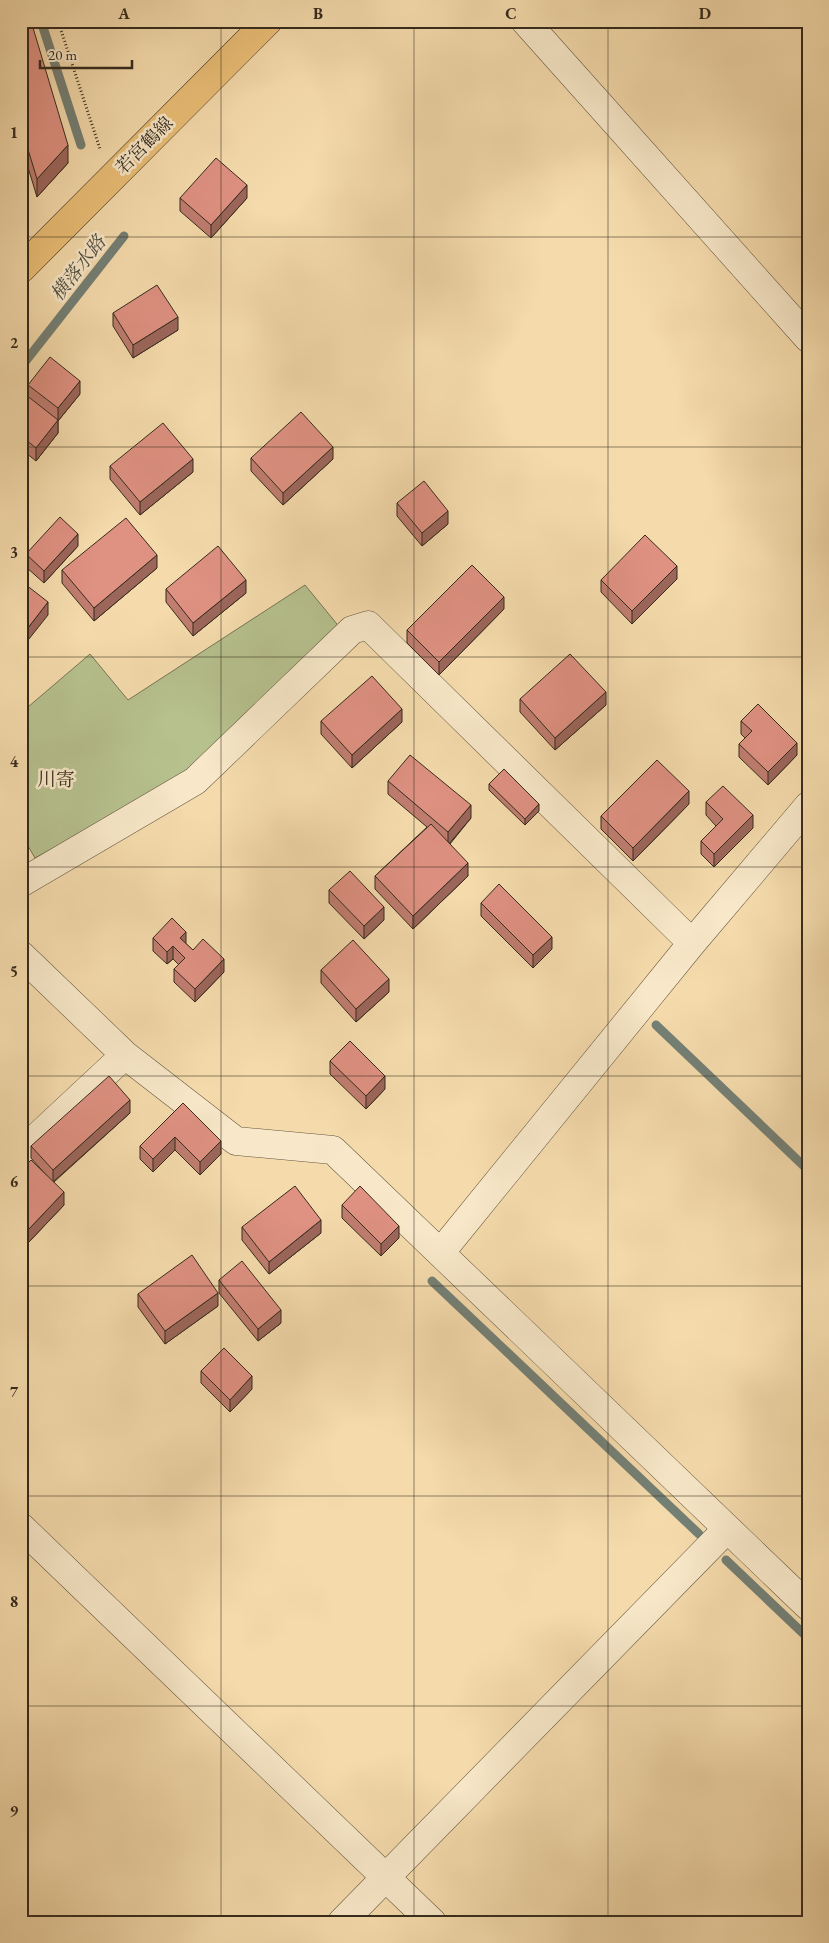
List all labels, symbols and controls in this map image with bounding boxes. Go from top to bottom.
text: A [117,3,130,24]
text: B [313,3,323,24]
text: C [505,3,517,24]
text: D [699,3,711,24]
scale bar [40,38,132,70]
text: 20 m [48,45,77,64]
street label: 若宮鶴線 [110,111,178,179]
text: 1 [10,122,18,143]
water label: 横落水路 [45,229,112,306]
text: 2 [10,332,19,353]
text: 3 [10,542,18,563]
text: 4 [10,751,19,772]
district label: 川寄 [37,767,75,792]
text: 5 [10,961,18,982]
text: 6 [10,1171,19,1192]
text: 7 [10,1381,19,1402]
text: 8 [10,1591,18,1612]
text: 9 [10,1800,19,1821]

